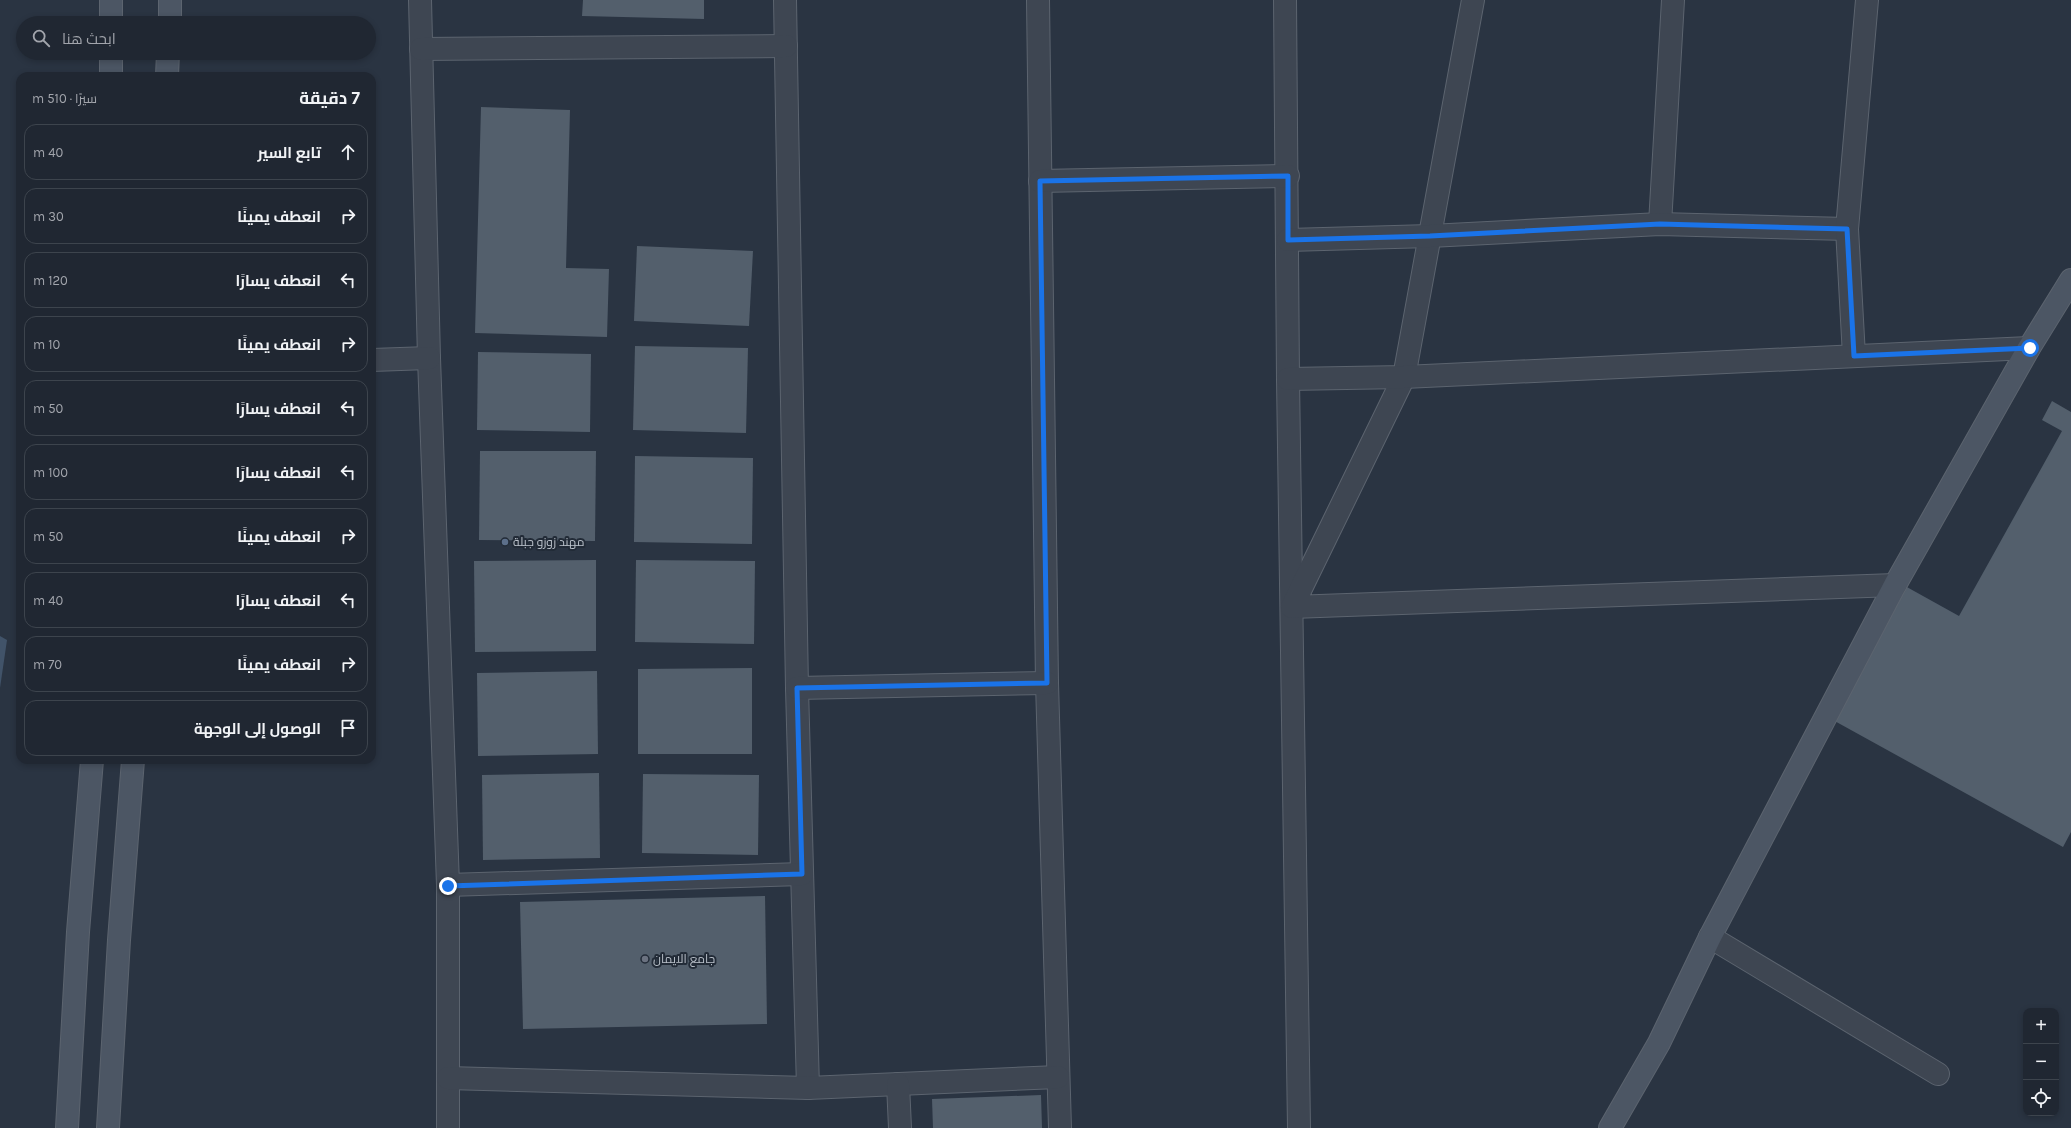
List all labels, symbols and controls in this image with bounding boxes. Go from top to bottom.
search box [16,16,376,60]
icon: search [30,27,52,49]
text: ابحث هنا [62,30,116,48]
text: 7 دقيقة [299,88,360,108]
text: سيرًا · 510 m [32,91,97,106]
icon: ahead [337,141,359,163]
text: تابع السير [258,144,321,162]
text: 40 m [33,145,63,160]
icon: right [337,205,359,227]
text: انعطف يمينًا [237,208,321,226]
text: 30 m [33,209,64,224]
icon: left [337,269,359,291]
text: انعطف يسارًا [235,272,321,290]
text: 120 m [33,273,68,288]
icon: right [337,333,359,355]
text: انعطف يمينًا [237,336,321,354]
text: 10 m [33,337,60,352]
route start [2021,339,2039,357]
icon: left [337,397,359,419]
text: انعطف يسارًا [235,400,321,418]
text: 50 m [33,401,63,416]
icon: left [337,461,359,483]
text: انعطف يسارًا [235,464,321,482]
text: 100 m [33,465,68,480]
icon: right [337,525,359,547]
text: انعطف يمينًا [237,528,321,546]
text: 50 m [33,529,63,544]
place label: مهند زوزو جبلة [513,535,584,549]
marker: مهند زوزو جبلة [500,537,510,547]
icon: left [337,589,359,611]
text: انعطف يسارًا [235,592,321,610]
text: 40 m [33,593,63,608]
icon: right [337,653,359,675]
text: انعطف يمينًا [237,656,321,674]
text: 70 m [33,657,62,672]
icon: arrive [337,717,359,739]
text: الوصول إلى الوجهة [194,720,321,738]
route end [439,877,457,895]
place label: جامع الايمان [653,952,715,967]
marker: جامع الايمان [640,954,650,964]
map controls [2023,1008,2059,1116]
button: + [2023,1008,2059,1044]
button: − [2023,1044,2059,1080]
button: locate [2023,1080,2059,1116]

